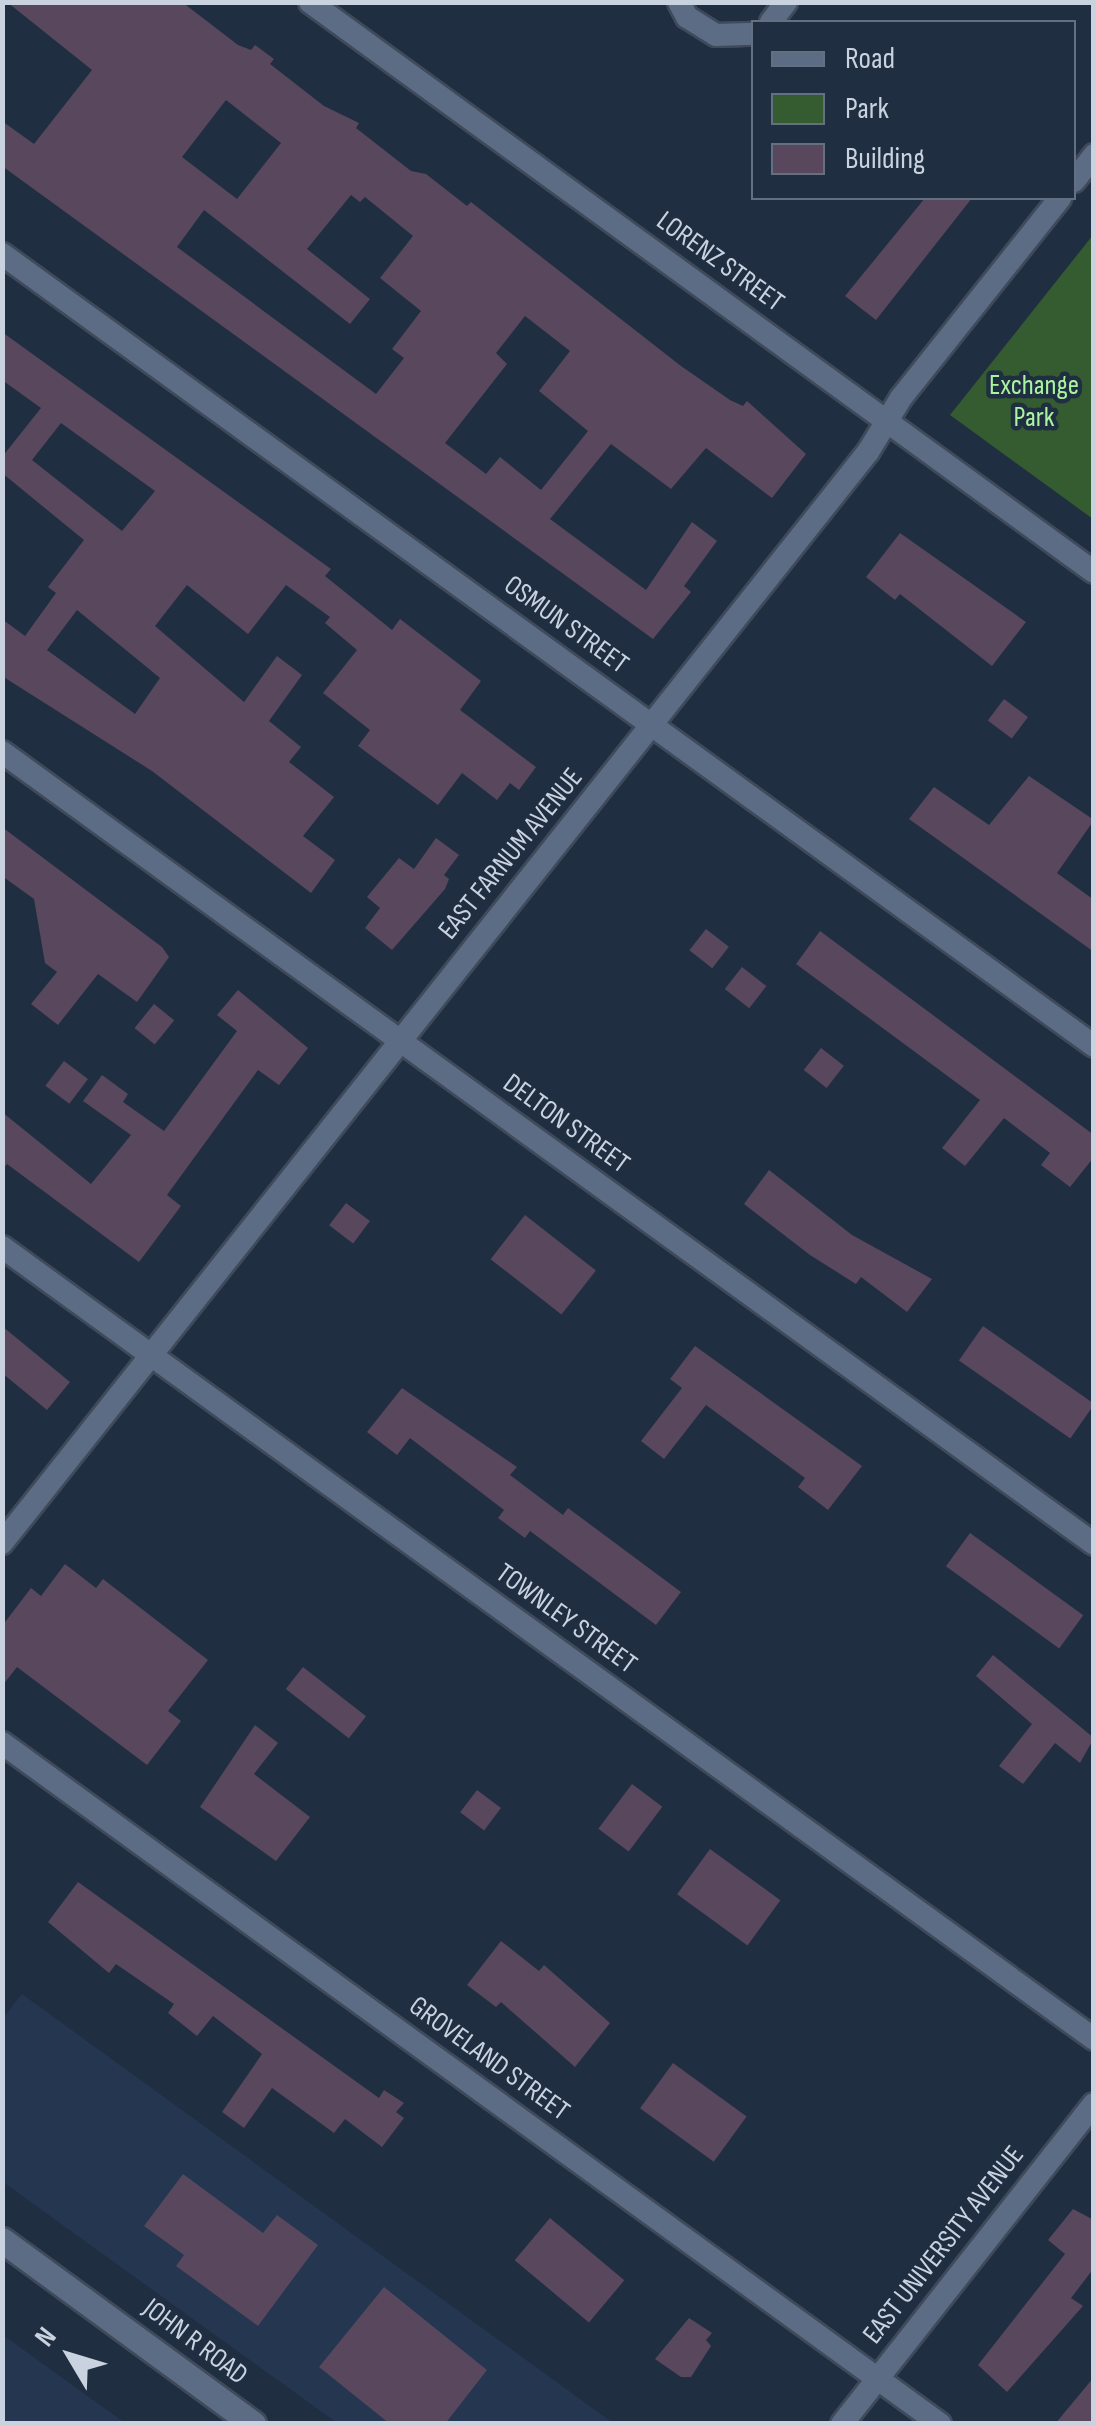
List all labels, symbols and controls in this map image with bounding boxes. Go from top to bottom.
legend [751,20,1076,200]
text: Road [845,41,895,77]
text: Park [845,91,889,127]
text: Building [845,141,925,177]
street label: LORENZ STREET [650,205,790,319]
park label: Exchange Park [989,369,1079,435]
street label: OSMUN STREET [497,569,635,681]
street label: EAST FARNUM AVENUE [432,762,590,946]
street label: DELTON STREET [496,1067,636,1181]
street label: TOWNLEY STREET [489,1557,643,1681]
street label: GROVELAND STREET [402,1990,576,2128]
street label: EAST UNIVERSITY AVENUE [856,2139,1032,2351]
street label: JOHN R ROAD [136,2292,254,2392]
north arrow [20,2306,120,2406]
text: N [28,2321,64,2353]

